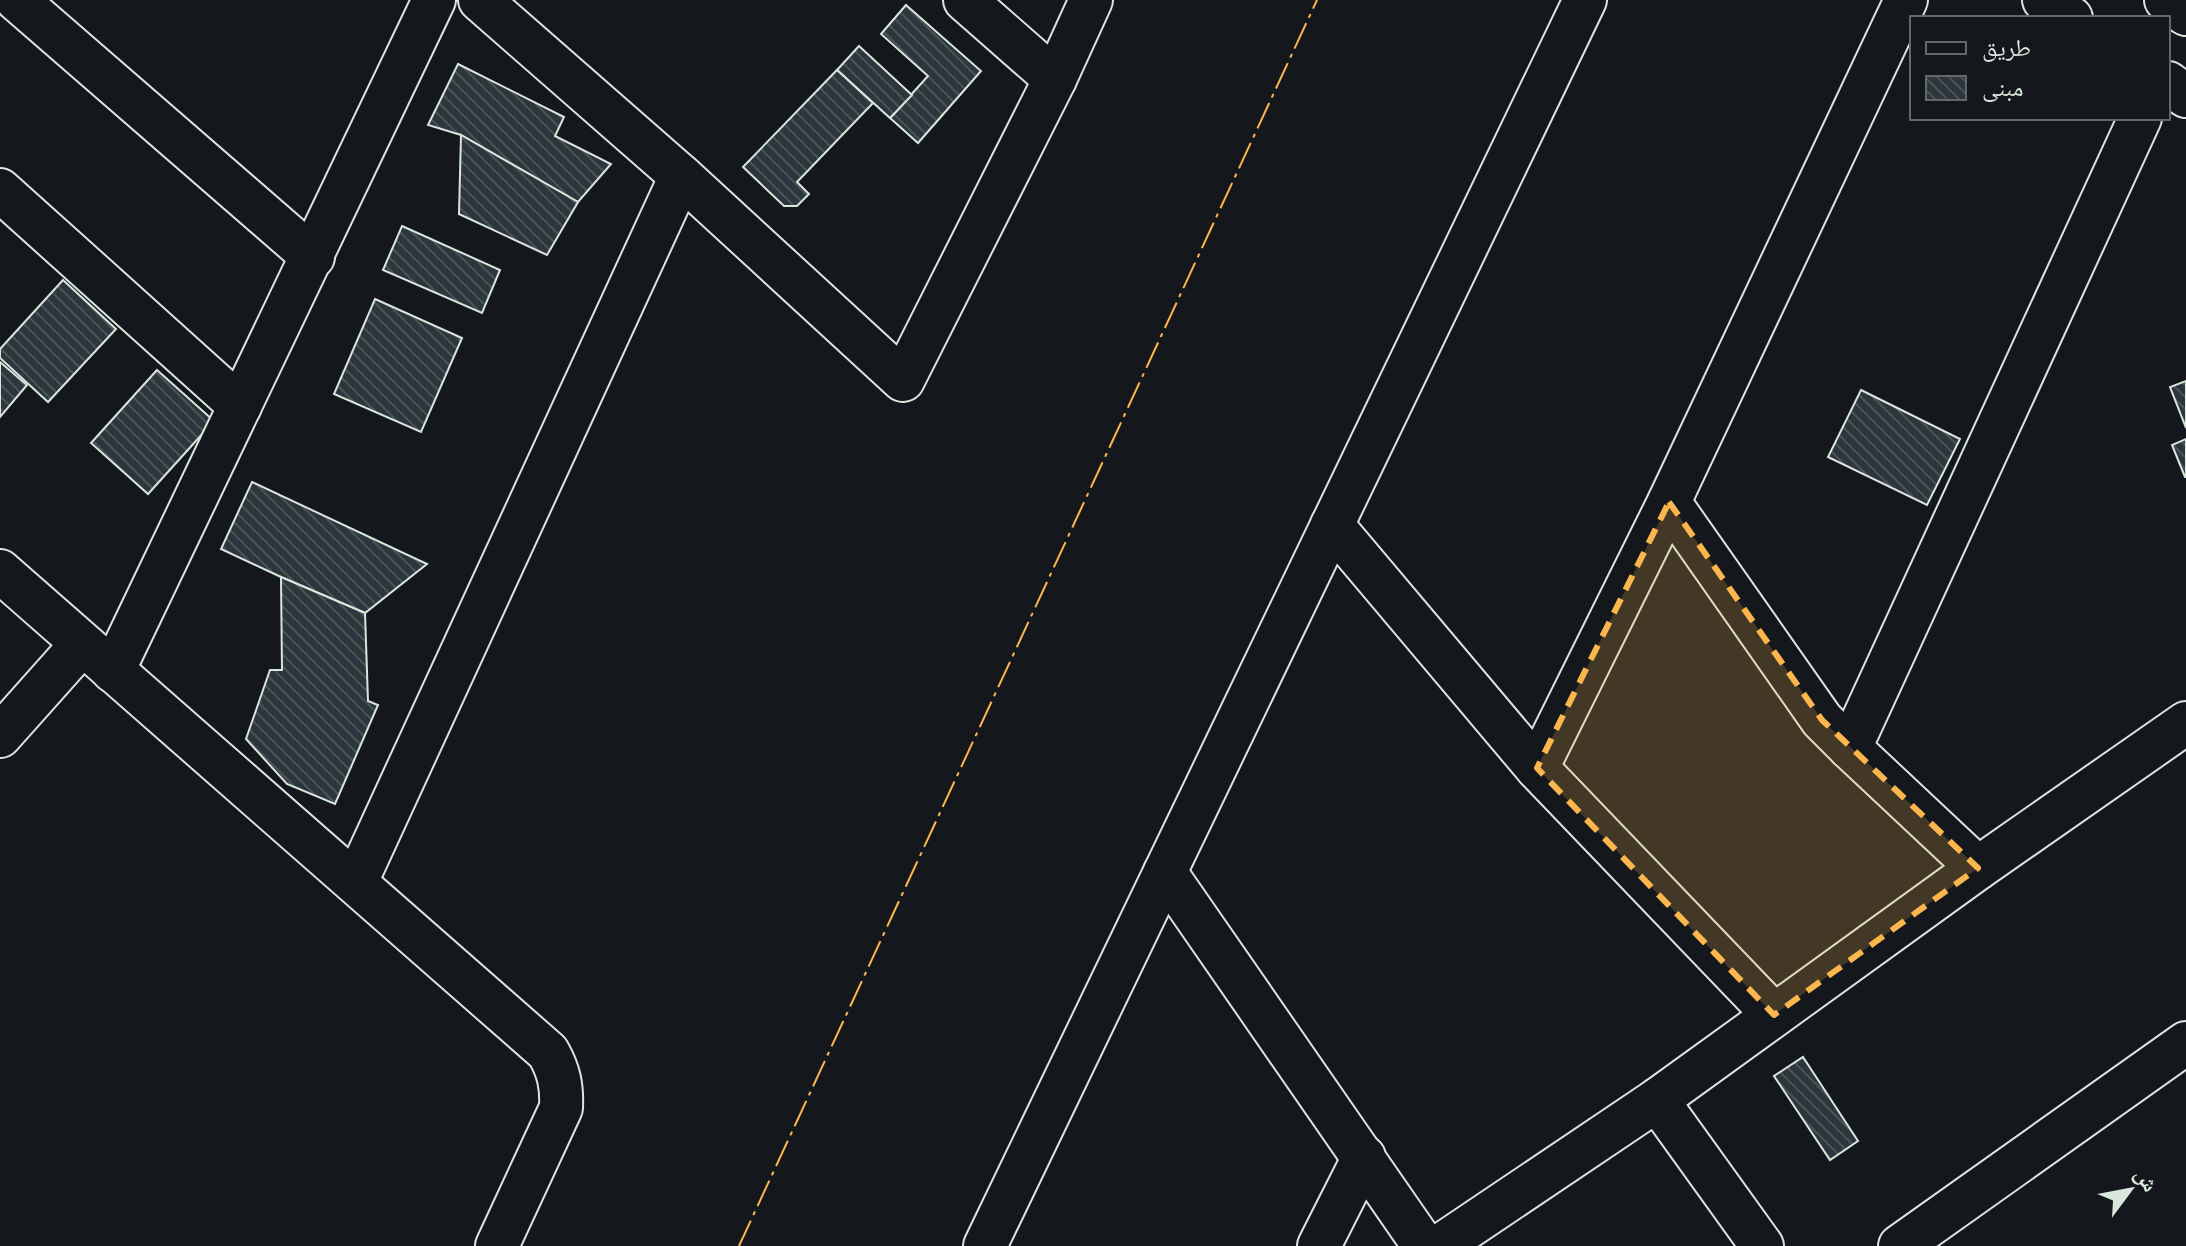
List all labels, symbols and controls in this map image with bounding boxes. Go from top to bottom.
legend [1910,16,2170,120]
text: طريق [1982,35,2031,62]
text: مبنى [1982,75,2023,102]
north arrow [2090,1150,2170,1230]
text: ش [2129,1163,2163,1197]

